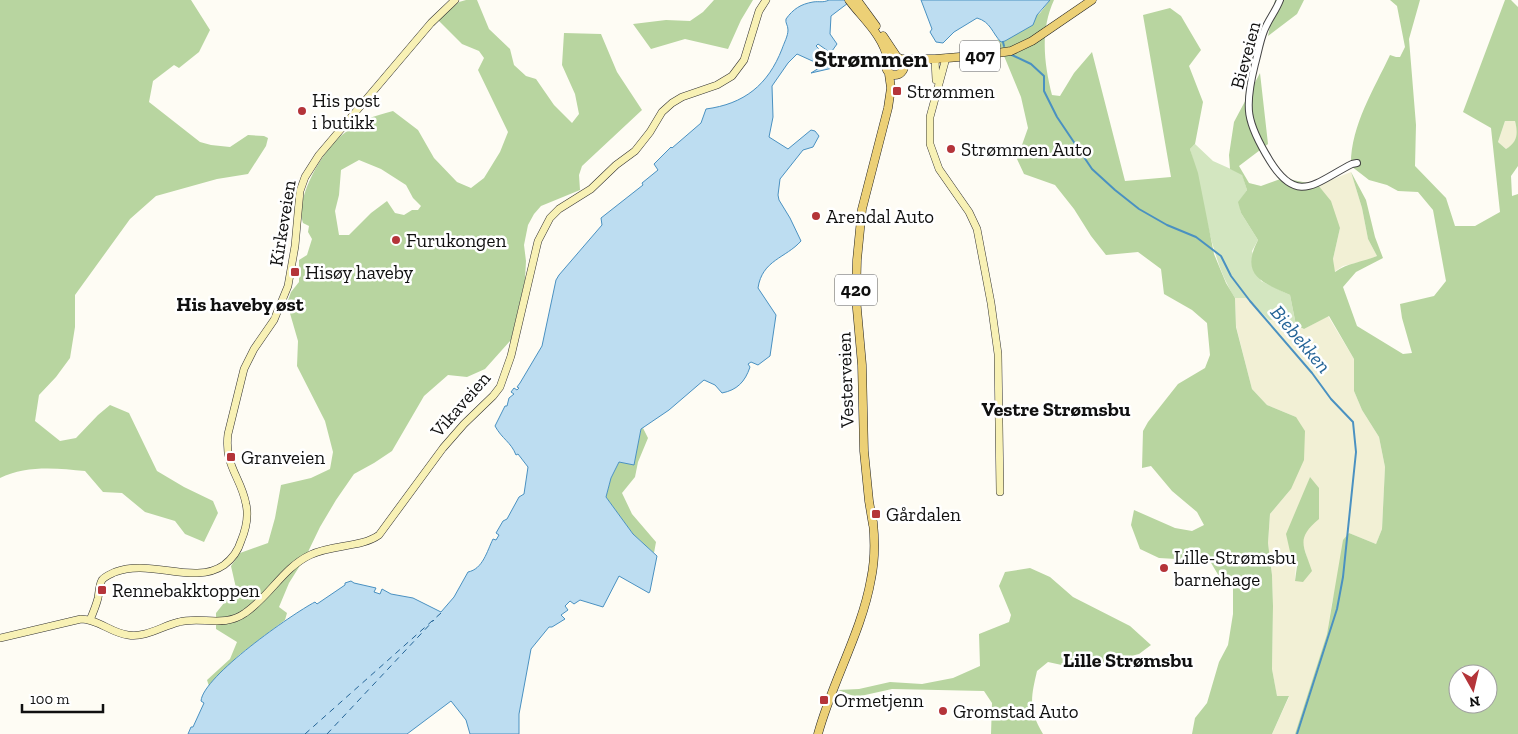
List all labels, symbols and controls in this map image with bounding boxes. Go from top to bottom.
street label: Bieveien [1225,19,1266,91]
road number: 407 [960,40,1000,72]
district label: Strømmen [814,44,928,73]
place label: Strømmen [907,80,995,103]
marker: Strømmen [891,85,903,97]
place label: His post i butikk [312,89,380,134]
marker: His post i butikk [296,105,308,117]
place label: Strømmen Auto [961,138,1092,161]
marker: Strømmen Auto [945,143,957,155]
street label: Kirkeveien [264,178,301,268]
place label: Arendal Auto [826,205,934,228]
marker: Arendal Auto [810,210,822,222]
place label: Furukongen [406,229,506,252]
marker: Furukongen [390,234,402,246]
place label: Hisøy haveby [305,261,414,284]
marker: Hisøy haveby [289,266,301,278]
road number: 420 [835,274,877,306]
district label: His haveby øst [176,292,305,316]
water label: Biebekken [1266,300,1336,378]
street label: Vesterveien [832,332,859,429]
street label: Vikaveien [425,367,495,443]
district label: Vestre Strømsbu [981,397,1131,421]
place label: Granveien [241,446,325,469]
marker: Granveien [225,451,237,463]
place label: Gårdalen [886,503,961,526]
marker: Gårdalen [870,508,882,520]
place label: Lille-Strømsbu barnehage [1173,546,1296,591]
marker: Lille-Strømsbu barnehage [1158,562,1170,574]
place label: Rennebakktoppen [112,579,260,602]
marker: Rennebakktoppen [96,584,108,596]
district label: Lille Strømsbu [1063,648,1193,672]
north arrow [1448,664,1498,714]
scale bar [22,682,104,714]
place label: Ormetjenn [834,689,924,712]
text: 100 m [30,690,69,708]
text: N [1468,692,1481,711]
marker: Ormetjenn [818,694,830,706]
place label: Gromstad Auto [953,700,1079,723]
marker: Gromstad Auto [937,705,949,717]

